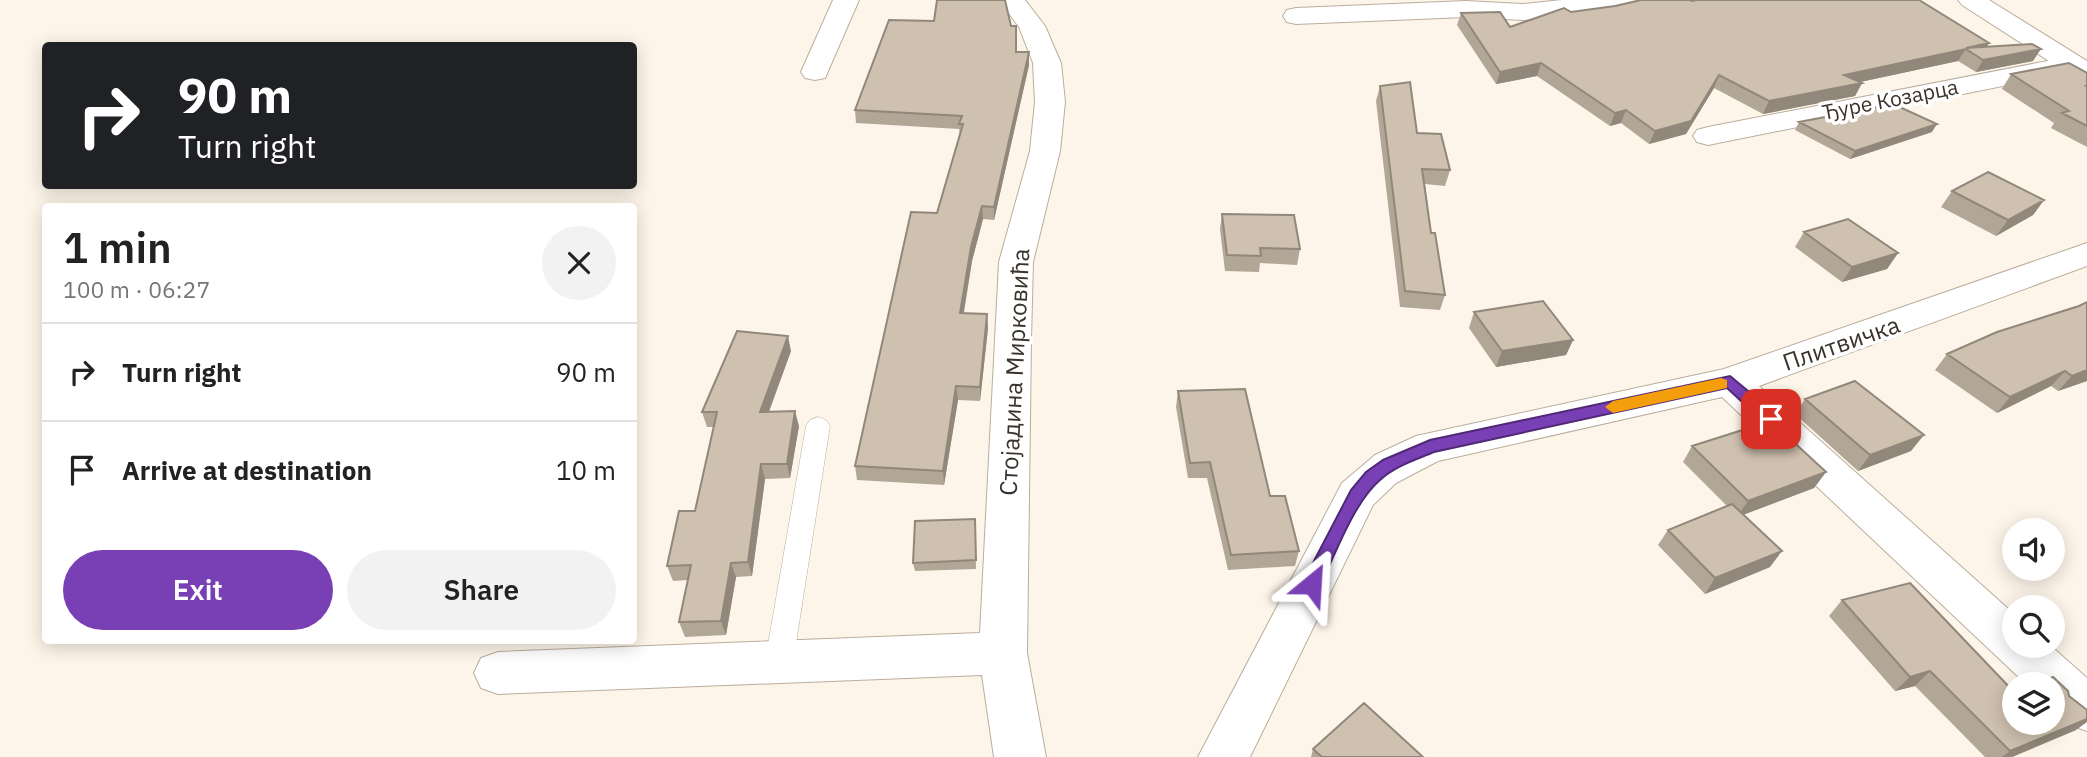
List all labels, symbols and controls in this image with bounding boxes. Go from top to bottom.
text: 90 m [178,63,292,126]
icon: right [63,70,154,161]
street label: Ђуре Козарца [1820,72,1960,126]
text: Turn right [178,125,316,167]
text: 1 min [63,220,172,275]
button: close [542,226,616,300]
street label: Стојадина Мирковића [992,247,1036,496]
text: 100 m · 06:27 [63,274,210,304]
street label: Плитвичка [1778,308,1904,378]
icon: right [63,353,101,391]
text: Turn right [122,355,241,389]
text: 90 m [556,355,616,389]
pin [1741,389,1801,449]
icon: arrive [1752,400,1790,438]
icon: arrive [63,451,101,489]
text: Arrive at destination [122,453,372,487]
text: 10 m [556,453,616,487]
map controls [2002,518,2065,735]
button: sound [2002,518,2065,581]
position arrow [1275,547,1349,621]
button: Exit [63,550,333,630]
button: Share [347,550,616,630]
button: search [2002,595,2065,658]
button: layers [2002,672,2065,735]

